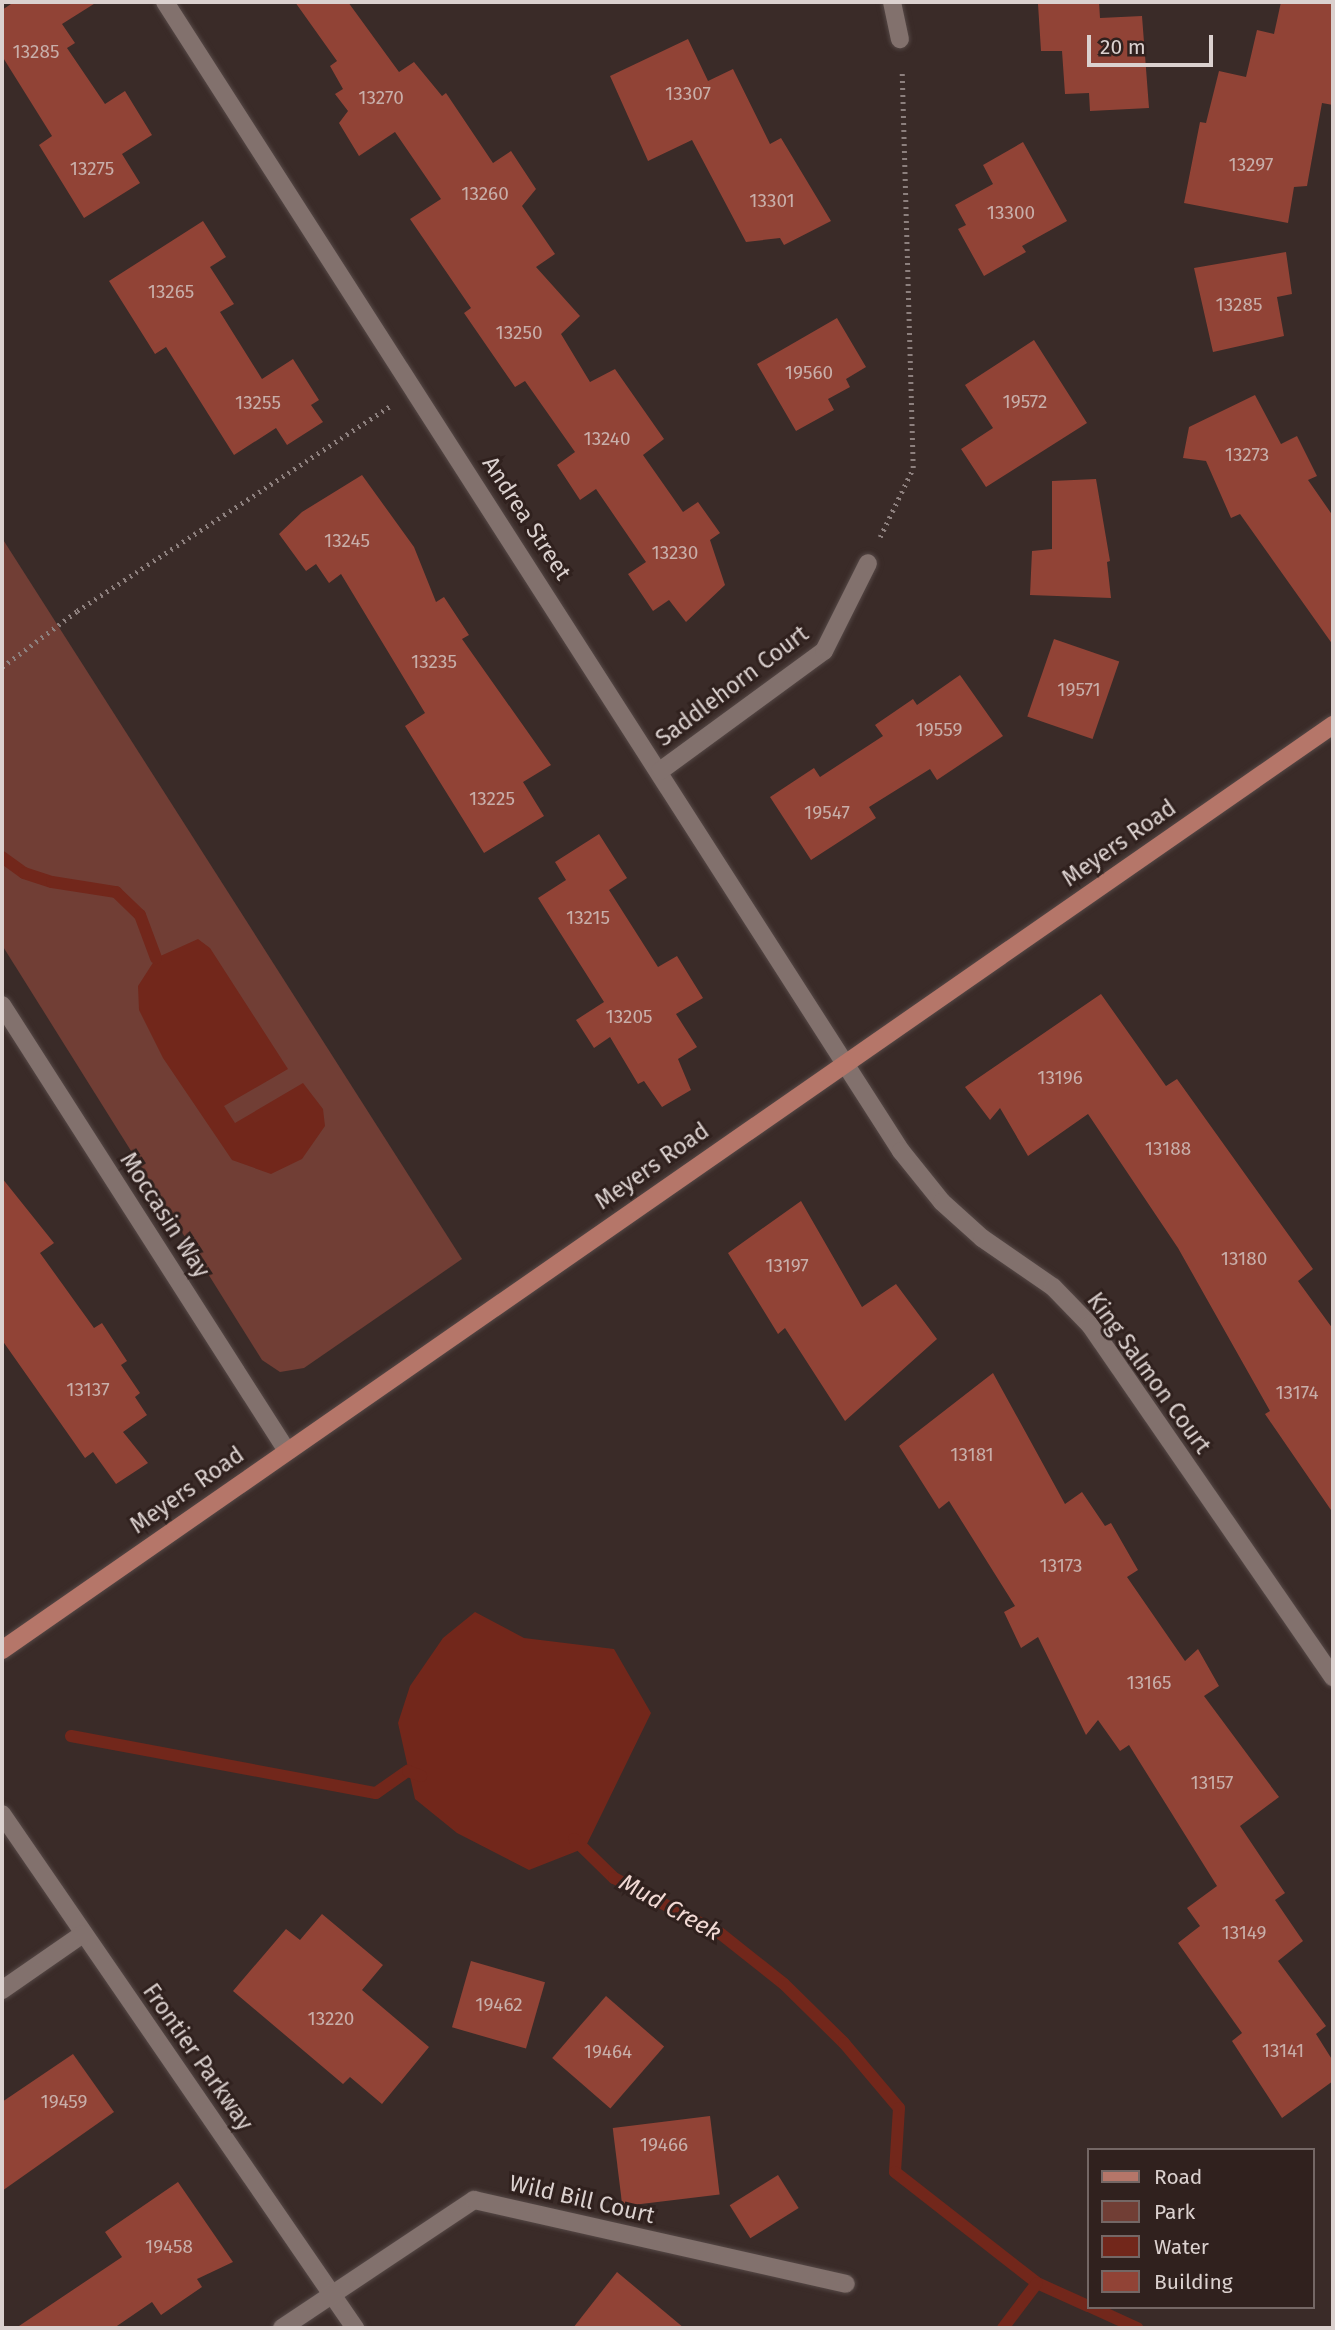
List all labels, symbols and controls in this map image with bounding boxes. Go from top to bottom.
scale bar [1090,21,1216,65]
text: 20 m [1100,34,1146,60]
house number: 13285 [13,41,59,63]
house number: 13307 [665,83,711,105]
house number: 13270 [358,87,404,109]
house number: 13297 [1229,154,1273,176]
house number: 13275 [70,158,114,180]
house number: 13260 [461,183,509,205]
house number: 13301 [749,190,795,212]
house number: 13300 [987,202,1035,224]
house number: 13265 [148,281,194,303]
house number: 13285 [1216,294,1262,316]
house number: 13250 [495,322,543,344]
house number: 19560 [785,362,833,384]
house number: 19572 [1003,391,1047,413]
house number: 13255 [235,392,281,414]
house number: 13240 [583,428,631,450]
house number: 13273 [1225,444,1269,466]
street label: Andrea Street [477,451,577,585]
house number: 13245 [324,530,370,552]
house number: 13230 [652,542,698,564]
street label: Saddlehorn Court [650,620,814,752]
house number: 13235 [411,651,457,673]
house number: 19571 [1057,679,1101,701]
house number: 19559 [916,719,962,741]
house number: 13225 [469,788,515,810]
street label: Meyers Road [1057,794,1181,892]
house number: 19547 [804,802,850,824]
house number: 13215 [566,907,610,929]
house number: 13205 [605,1006,653,1028]
house number: 13196 [1037,1067,1083,1089]
street label: Meyers Road [590,1117,714,1215]
house number: 13188 [1145,1138,1191,1160]
street label: Moccasin Way [114,1147,216,1283]
house number: 13180 [1221,1248,1267,1270]
house number: 13197 [765,1255,809,1277]
street label: King Salmon Court [1081,1287,1217,1459]
house number: 13137 [66,1379,110,1401]
house number: 13174 [1275,1382,1319,1404]
street label: Meyers Road [125,1441,249,1539]
house number: 13181 [950,1444,994,1466]
house number: 13173 [1039,1555,1083,1577]
house number: 13165 [1126,1672,1172,1694]
house number: 13157 [1191,1772,1233,1794]
water label: Mud Creek [614,1868,726,1948]
house number: 13149 [1221,1922,1267,1944]
street label: Frontier Parkway [137,1978,259,2136]
house number: 19462 [475,1994,523,2016]
house number: 13220 [308,2008,354,2030]
house number: 13141 [1262,2040,1304,2062]
house number: 19464 [584,2041,632,2063]
house number: 19459 [40,2091,88,2113]
house number: 19466 [640,2134,688,2156]
legend [1086,2148,1314,2309]
text: Road [1154,2164,1202,2190]
street label: Wild Bill Court [507,2169,657,2229]
text: Park [1154,2199,1195,2225]
text: Water [1154,2234,1209,2260]
house number: 19458 [145,2236,193,2258]
text: Building [1154,2269,1233,2295]

